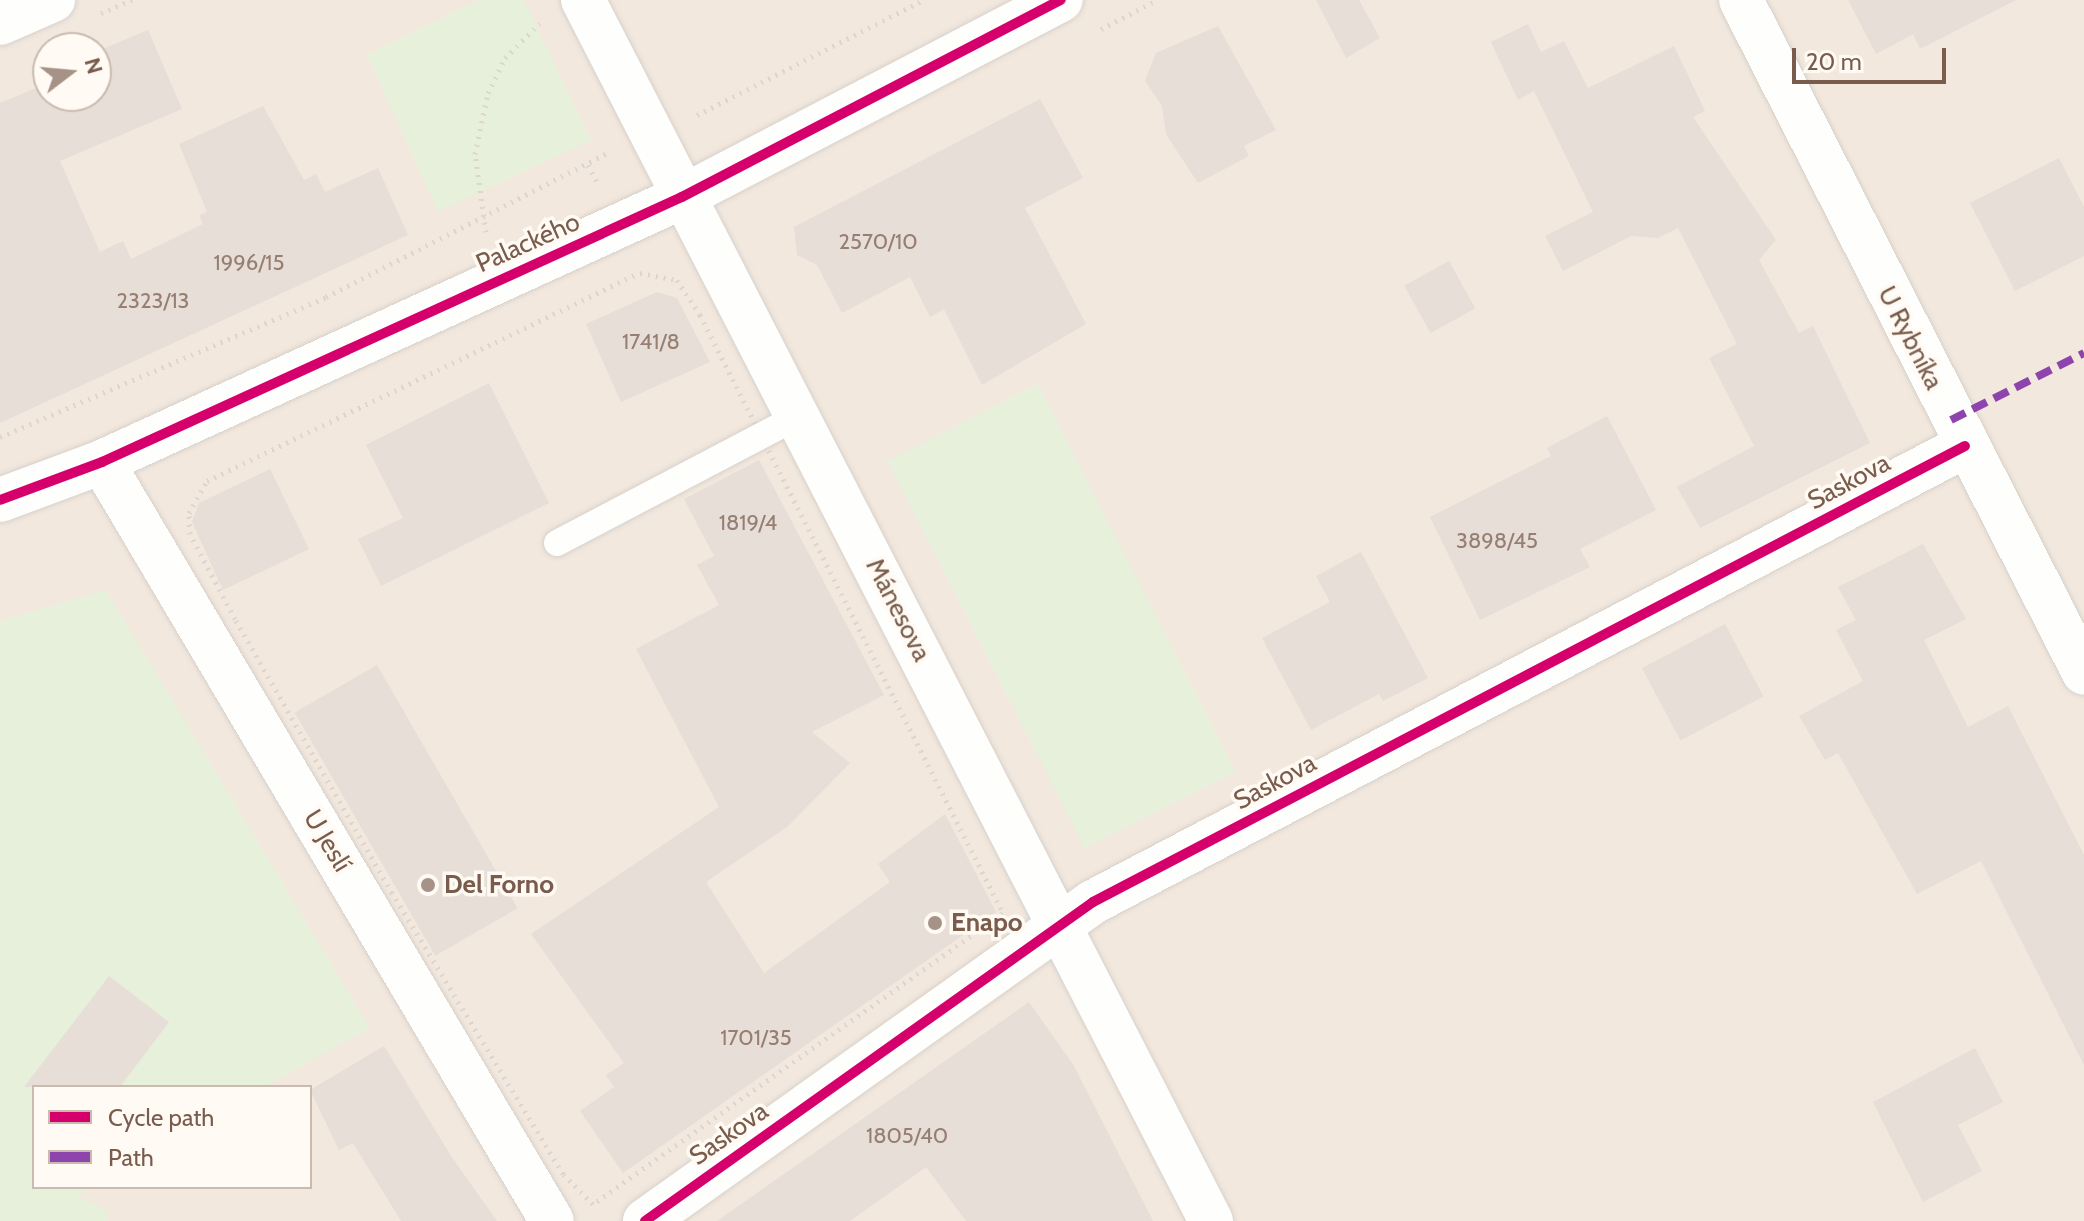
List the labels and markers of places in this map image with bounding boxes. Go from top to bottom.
place label: Del Forno [444,869,554,901]
marker: Del Forno [419,876,437,894]
place label: Enapo [951,907,1023,939]
marker: Enapo [926,914,944,932]

